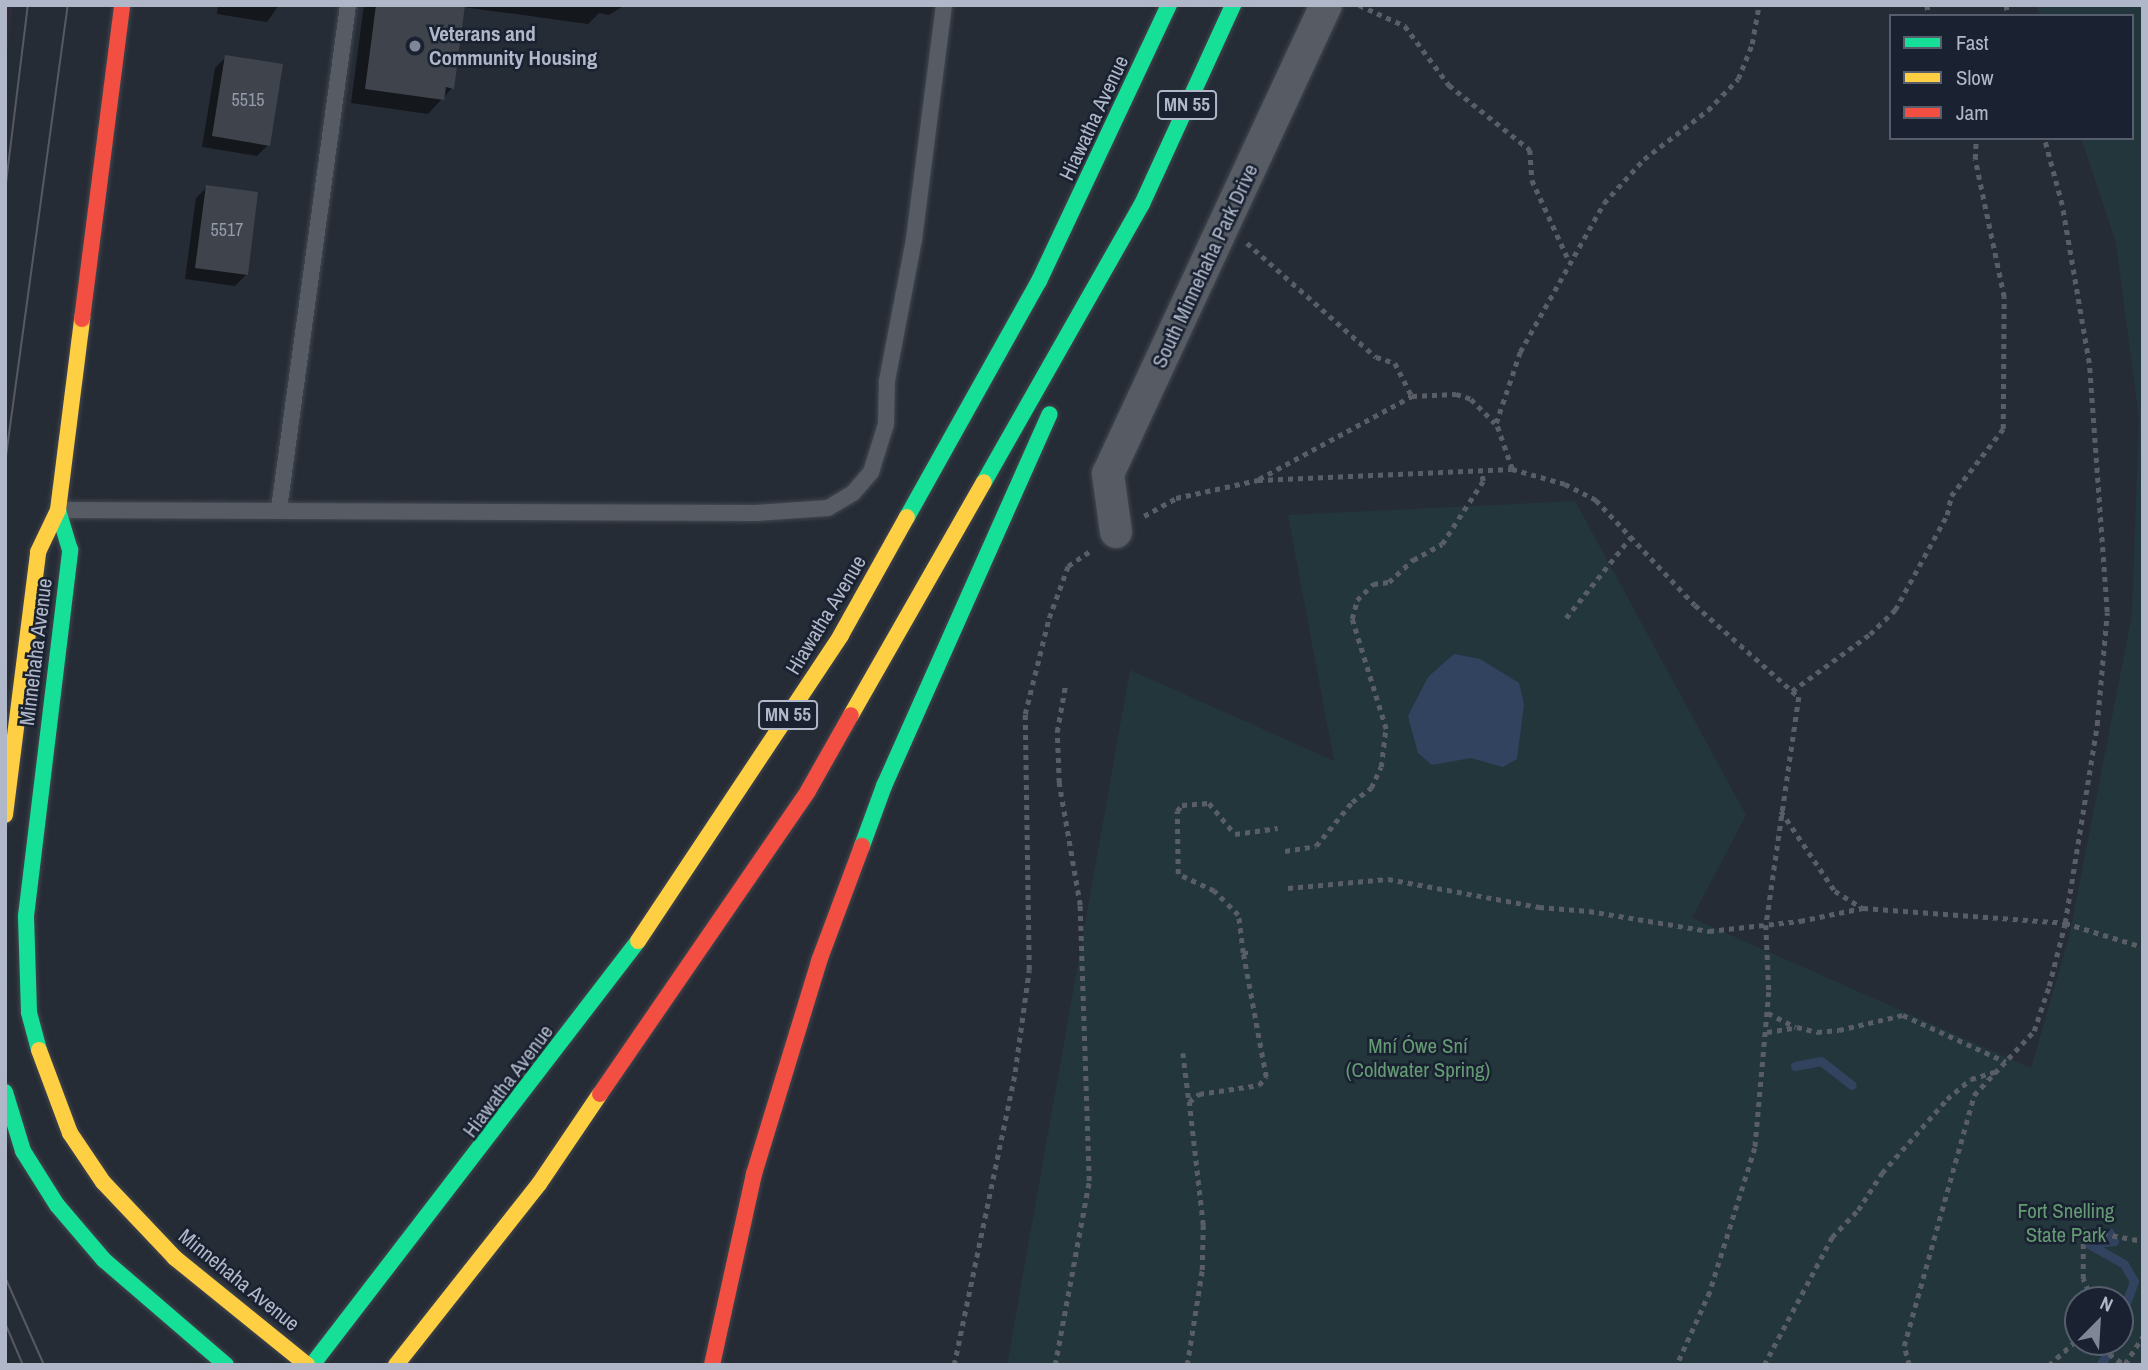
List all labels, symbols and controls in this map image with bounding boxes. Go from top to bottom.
legend [1889,14,2134,140]
place label: Veterans and Community Housing [429,21,597,71]
text: Fast [1956,28,1989,57]
marker: Veterans and Community Housing [407,38,423,54]
street label: Hiawatha Avenue [1054,51,1134,185]
text: Slow [1956,63,1993,92]
house number: 5515 [232,89,264,111]
road number: MN 55 [1156,90,1218,120]
text: Jam [1956,98,1989,127]
street label: South Minnehaha Park Drive [1147,160,1263,372]
house number: 5517 [211,219,243,241]
street label: Hiawatha Avenue [780,550,872,680]
street label: Minnehaha Avenue [14,576,58,728]
road number: MN 55 [756,700,820,730]
street label: Hiawatha Avenue [457,1019,559,1143]
park label: Mní Ówe Sní (Coldwater Spring) [1346,1033,1490,1083]
park label: Fort Snelling State Park [2018,1198,2114,1248]
street label: Minnehaha Avenue [173,1223,305,1337]
north arrow [2064,1286,2134,1356]
text: N [2096,1289,2117,1318]

